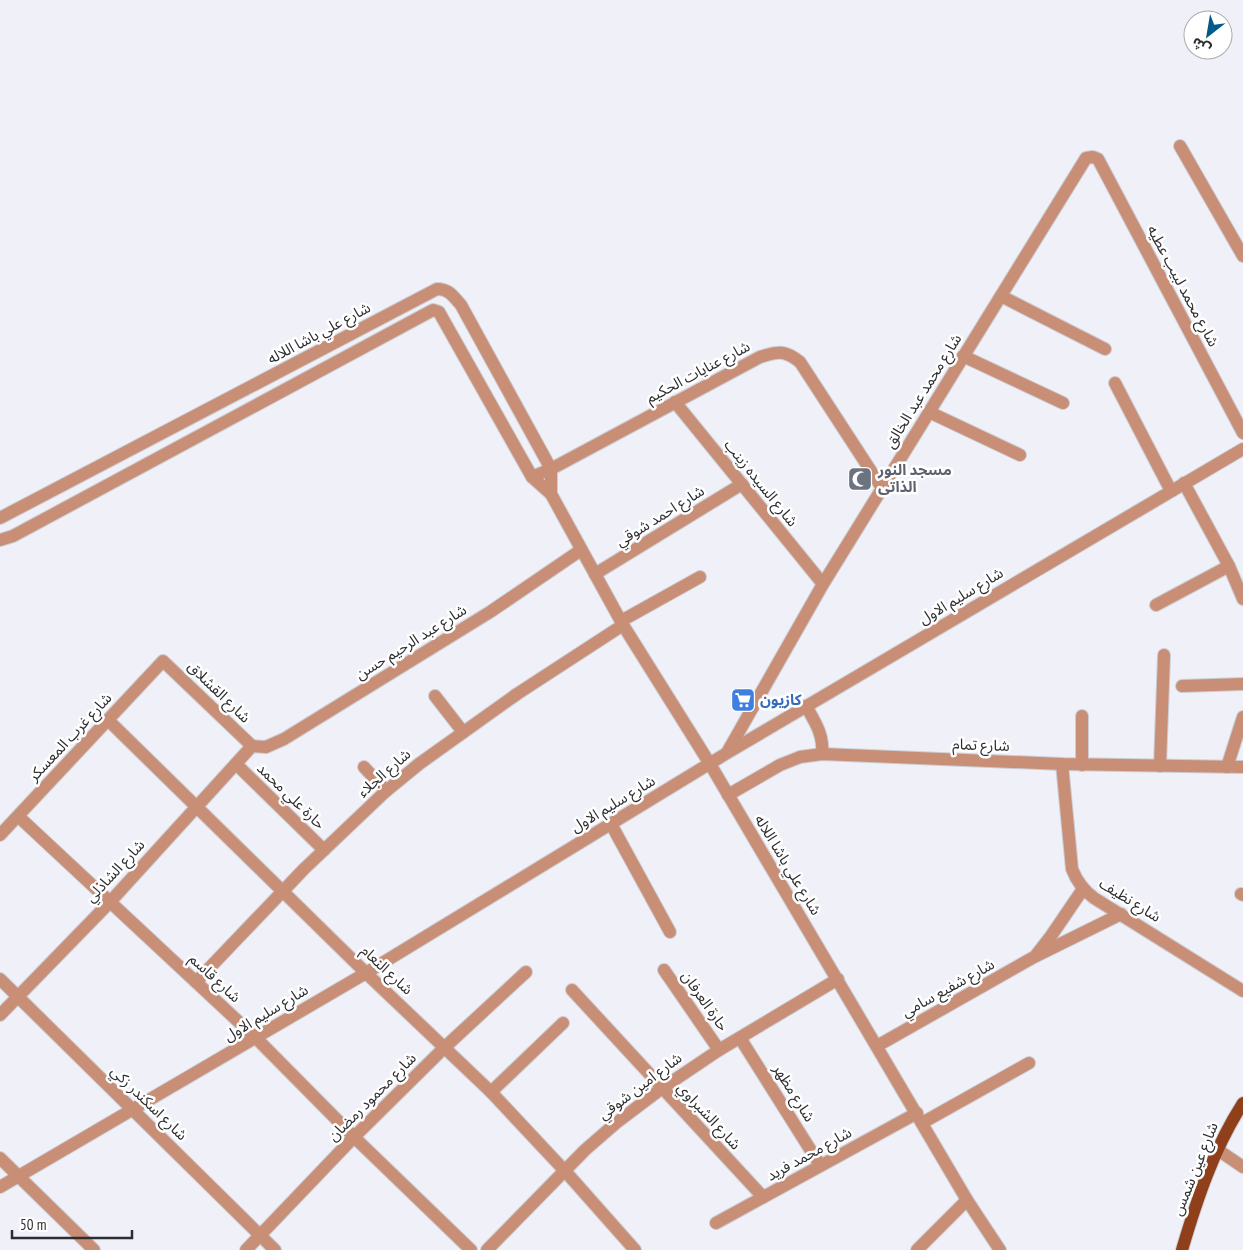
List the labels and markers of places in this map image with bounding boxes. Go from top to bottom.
place label: مسجد النور الذاتى [877,460,952,496]
mosque icon: مسجد النور الذاتى [847,466,873,492]
supermarket icon: كازيون [730,687,756,713]
place label: كازيون [760,690,802,709]

